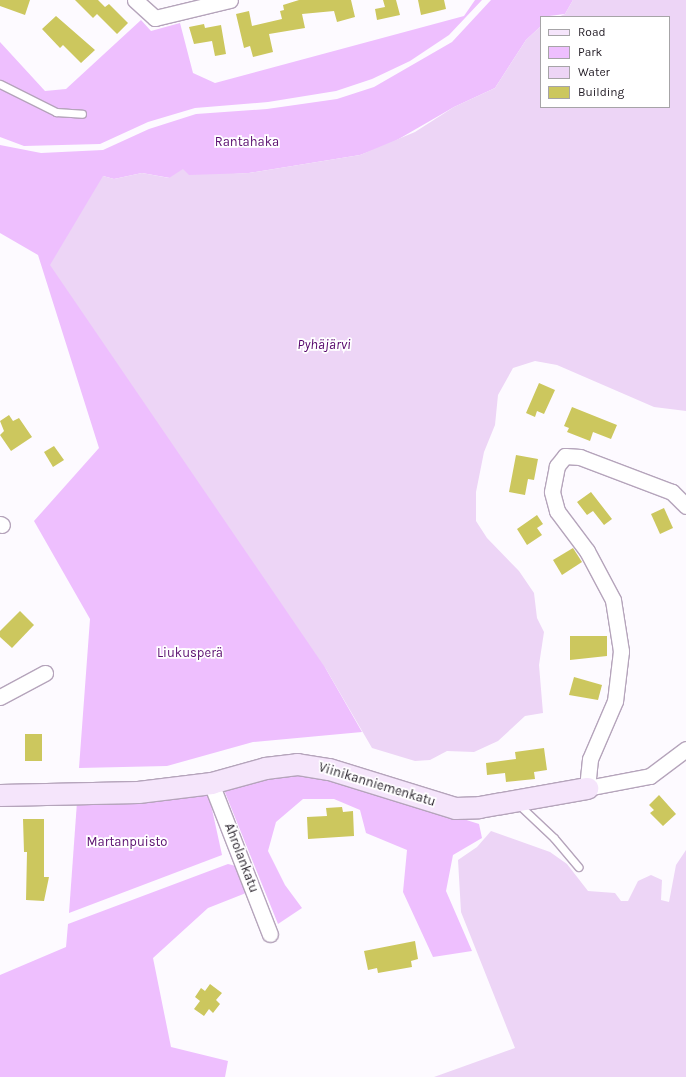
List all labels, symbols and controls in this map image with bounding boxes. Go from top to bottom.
legend [540,16,670,108]
text: Road [578,25,606,39]
text: Park [578,45,602,59]
text: Water [578,65,610,79]
text: Building [578,85,624,99]
park label: Rantahaka [215,134,279,150]
water label: Pyhäjärvi [297,337,351,353]
park label: Liukusperä [157,645,223,661]
street label: Viinikanniemenkatu [317,760,437,810]
street label: Ahrolankatu [221,821,261,895]
park label: Martanpuisto [87,834,167,850]

